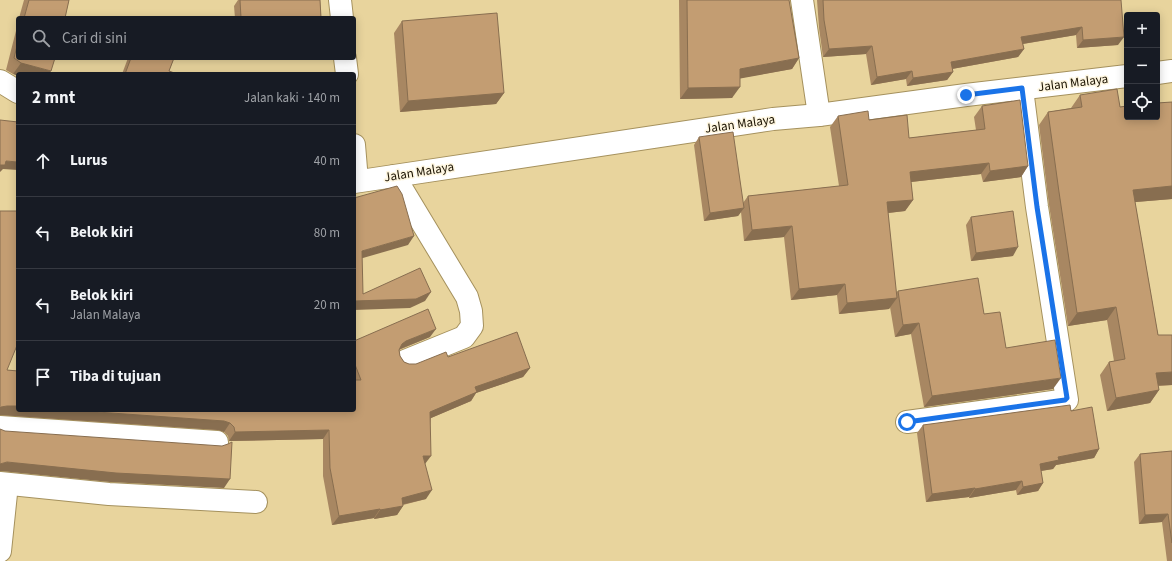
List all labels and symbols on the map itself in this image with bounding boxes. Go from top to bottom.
street label: Jalan Malaya [1037,70,1109,96]
route end [957,86,975,104]
street label: Jalan Malaya [704,110,776,138]
street label: Jalan Malaya [383,158,455,186]
route start [898,413,916,431]

